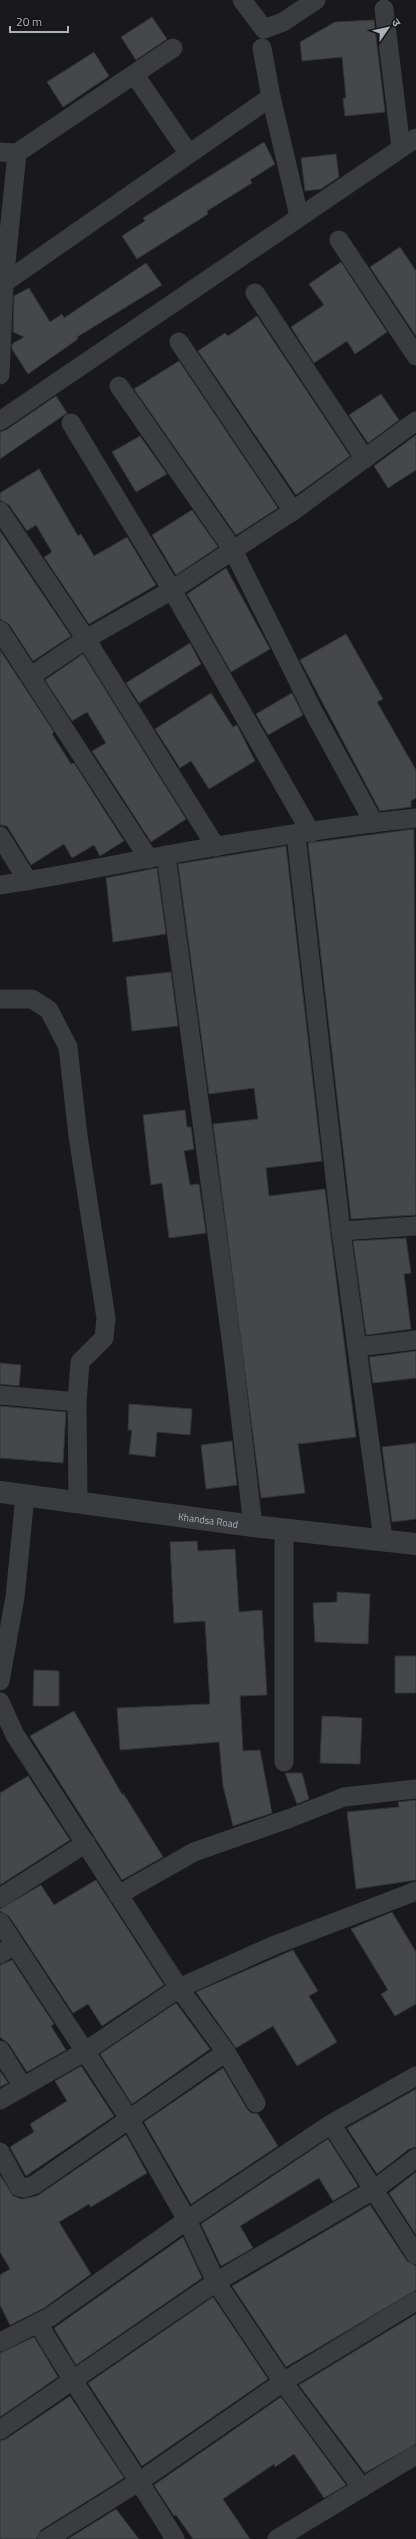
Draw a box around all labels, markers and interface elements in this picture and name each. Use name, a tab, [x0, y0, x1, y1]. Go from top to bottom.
scale bar	[10, 8, 68, 34]
north arrow	[368, 8, 408, 48]
text: 20 m	[16, 12, 42, 31]
text: उ	[388, 15, 405, 30]
street label: Khandsa Road	[177, 1509, 239, 1531]

